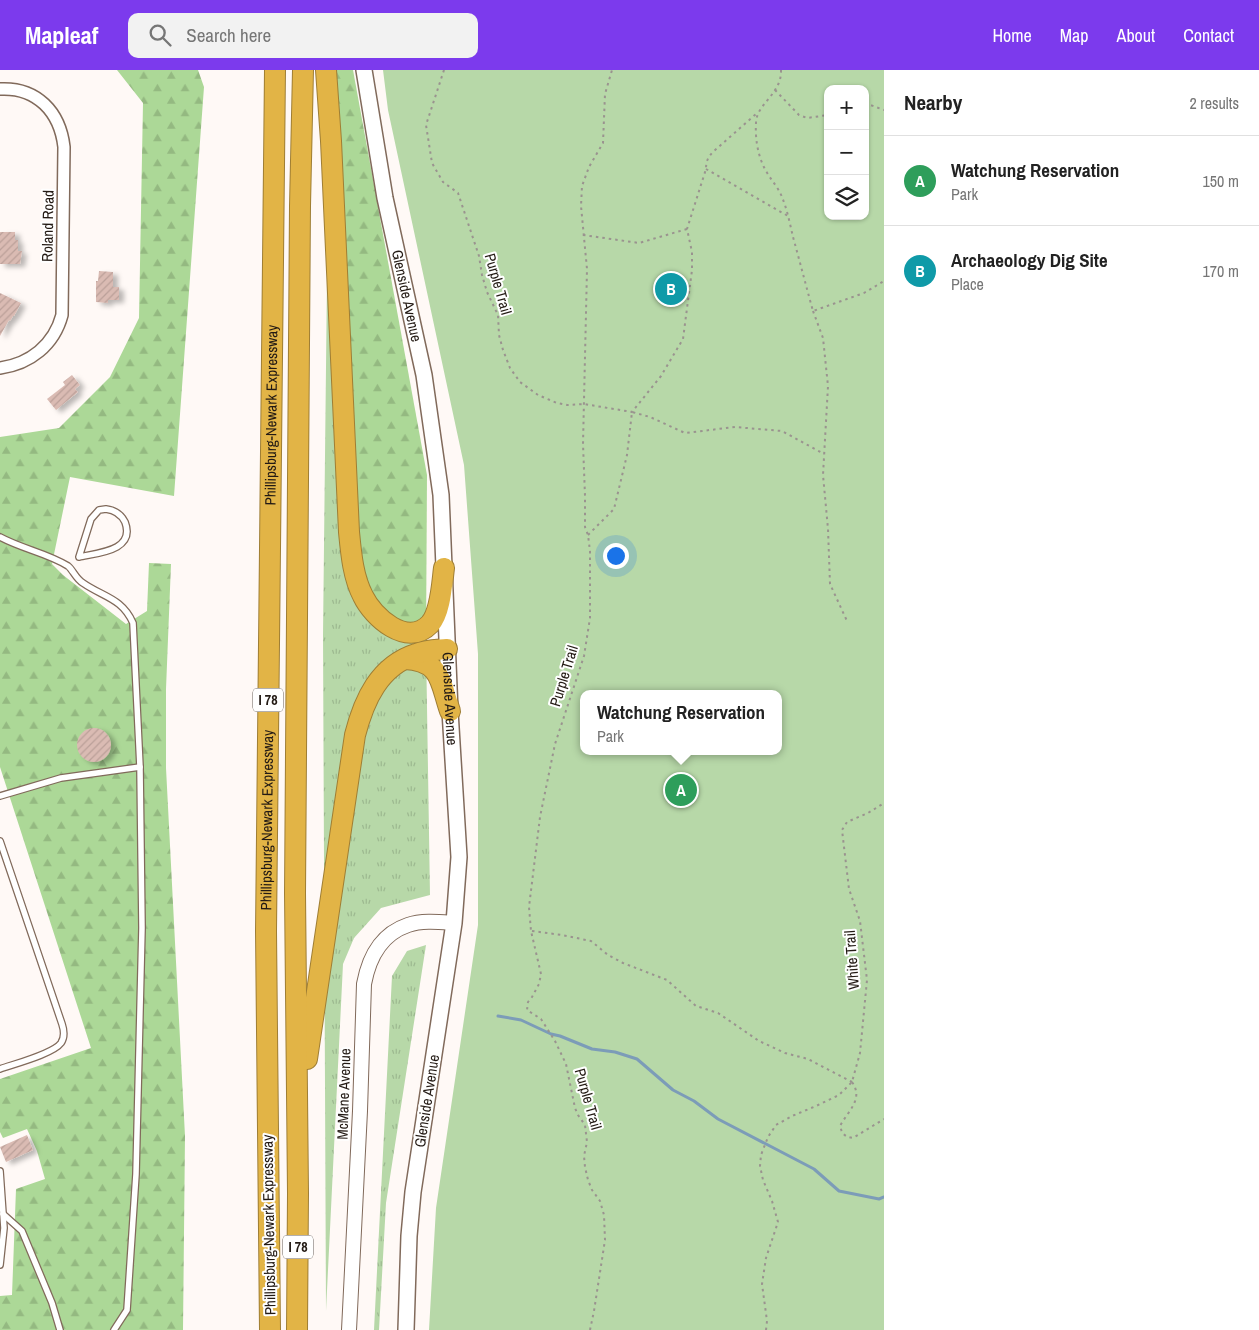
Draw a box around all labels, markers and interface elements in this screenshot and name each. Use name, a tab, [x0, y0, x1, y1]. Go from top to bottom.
search box	[128, 13, 478, 58]
text: Mapleaf	[25, 19, 98, 51]
icon: search	[146, 21, 174, 49]
text: Search here	[186, 22, 271, 48]
text: Home	[992, 23, 1032, 48]
text: Map	[1060, 23, 1089, 48]
text: About	[1117, 23, 1155, 48]
text: Contact	[1183, 23, 1234, 48]
map controls	[824, 85, 869, 220]
button: +	[824, 85, 869, 130]
text: Nearby	[904, 88, 962, 117]
text: 2 results	[1189, 92, 1239, 114]
button: −	[824, 130, 869, 175]
text: Watchung Reservation	[951, 157, 1119, 183]
text: A	[915, 170, 925, 192]
text: 150 m	[1203, 170, 1239, 192]
button: layers	[824, 175, 869, 220]
text: Park	[951, 183, 978, 205]
street label: Roland Road	[36, 190, 59, 262]
text: Archaeology Dig Site	[951, 247, 1108, 273]
street label: Glenside Avenue	[387, 248, 427, 344]
street label: Purple Trail	[480, 251, 517, 317]
text: B	[915, 260, 925, 282]
text: 170 m	[1203, 260, 1239, 282]
pin: B	[655, 270, 687, 308]
text: Place	[951, 273, 984, 295]
street label: Phillipsburg-Newark Expressway	[259, 324, 282, 505]
your location	[603, 543, 629, 569]
street label: Purple Trail	[544, 643, 583, 709]
street label: Glenside Avenue	[438, 651, 463, 746]
road number: I 78	[253, 688, 283, 712]
popup	[580, 690, 782, 755]
text: Watchung Reservation	[597, 699, 765, 725]
text: Park	[597, 725, 624, 747]
street label: Phillipsburg-Newark Expressway	[255, 729, 278, 910]
pin: A	[665, 771, 697, 809]
street label: White Trail	[839, 930, 864, 990]
street label: McMane Avenue	[331, 1048, 356, 1140]
street label: Glenside Avenue	[409, 1053, 444, 1149]
street label: Purple Trail	[570, 1066, 607, 1132]
street label: Phillipsburg-Newark Expressway	[256, 1134, 281, 1315]
road number: I 78	[283, 1236, 313, 1258]

